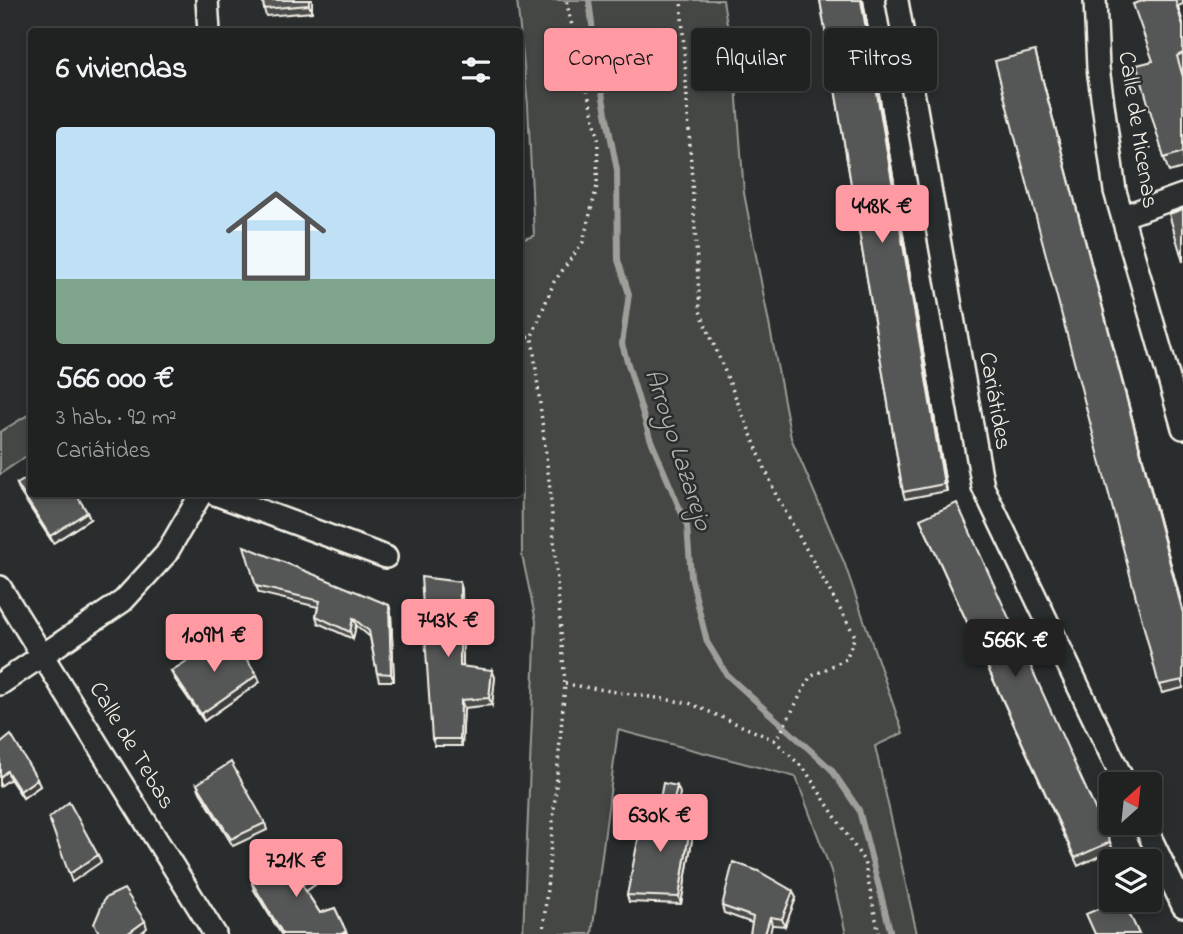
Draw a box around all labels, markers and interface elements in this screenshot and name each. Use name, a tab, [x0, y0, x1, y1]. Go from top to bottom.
chip: Comprar	[544, 28, 677, 91]
chip: Alquilar	[691, 28, 810, 91]
chip: Filtros	[824, 28, 937, 91]
text: 6 viviendas	[56, 48, 187, 92]
street label: Calle de Micenas	[1107, 49, 1167, 211]
icon: filters	[457, 51, 495, 89]
icon: home	[213, 173, 339, 299]
pin: 448K €	[825, 186, 939, 245]
text: 448K €	[852, 191, 912, 224]
street label: Cariátides	[968, 349, 1020, 453]
text: 566 000 €	[56, 358, 174, 402]
water label: Arroyo Lazarejo	[633, 364, 721, 537]
text: 3 hab. · 92 m²	[56, 402, 177, 435]
text: Cariátides	[56, 435, 151, 468]
pin: 743K €	[391, 600, 505, 659]
text: 743K €	[417, 605, 479, 638]
pin: 1.09M €	[149, 614, 279, 674]
text: 1.09M €	[182, 620, 246, 653]
pin: 566K €	[958, 620, 1072, 679]
text: 566K €	[982, 625, 1048, 658]
street label: Calle de Tebas	[79, 675, 183, 817]
north arrow	[1099, 772, 1162, 835]
map controls	[1099, 772, 1162, 912]
pin: 630K €	[603, 794, 717, 854]
text: 630K €	[629, 800, 691, 833]
pin: 721K €	[239, 839, 353, 899]
text: 721K €	[265, 845, 327, 878]
button: layers	[1099, 849, 1162, 912]

